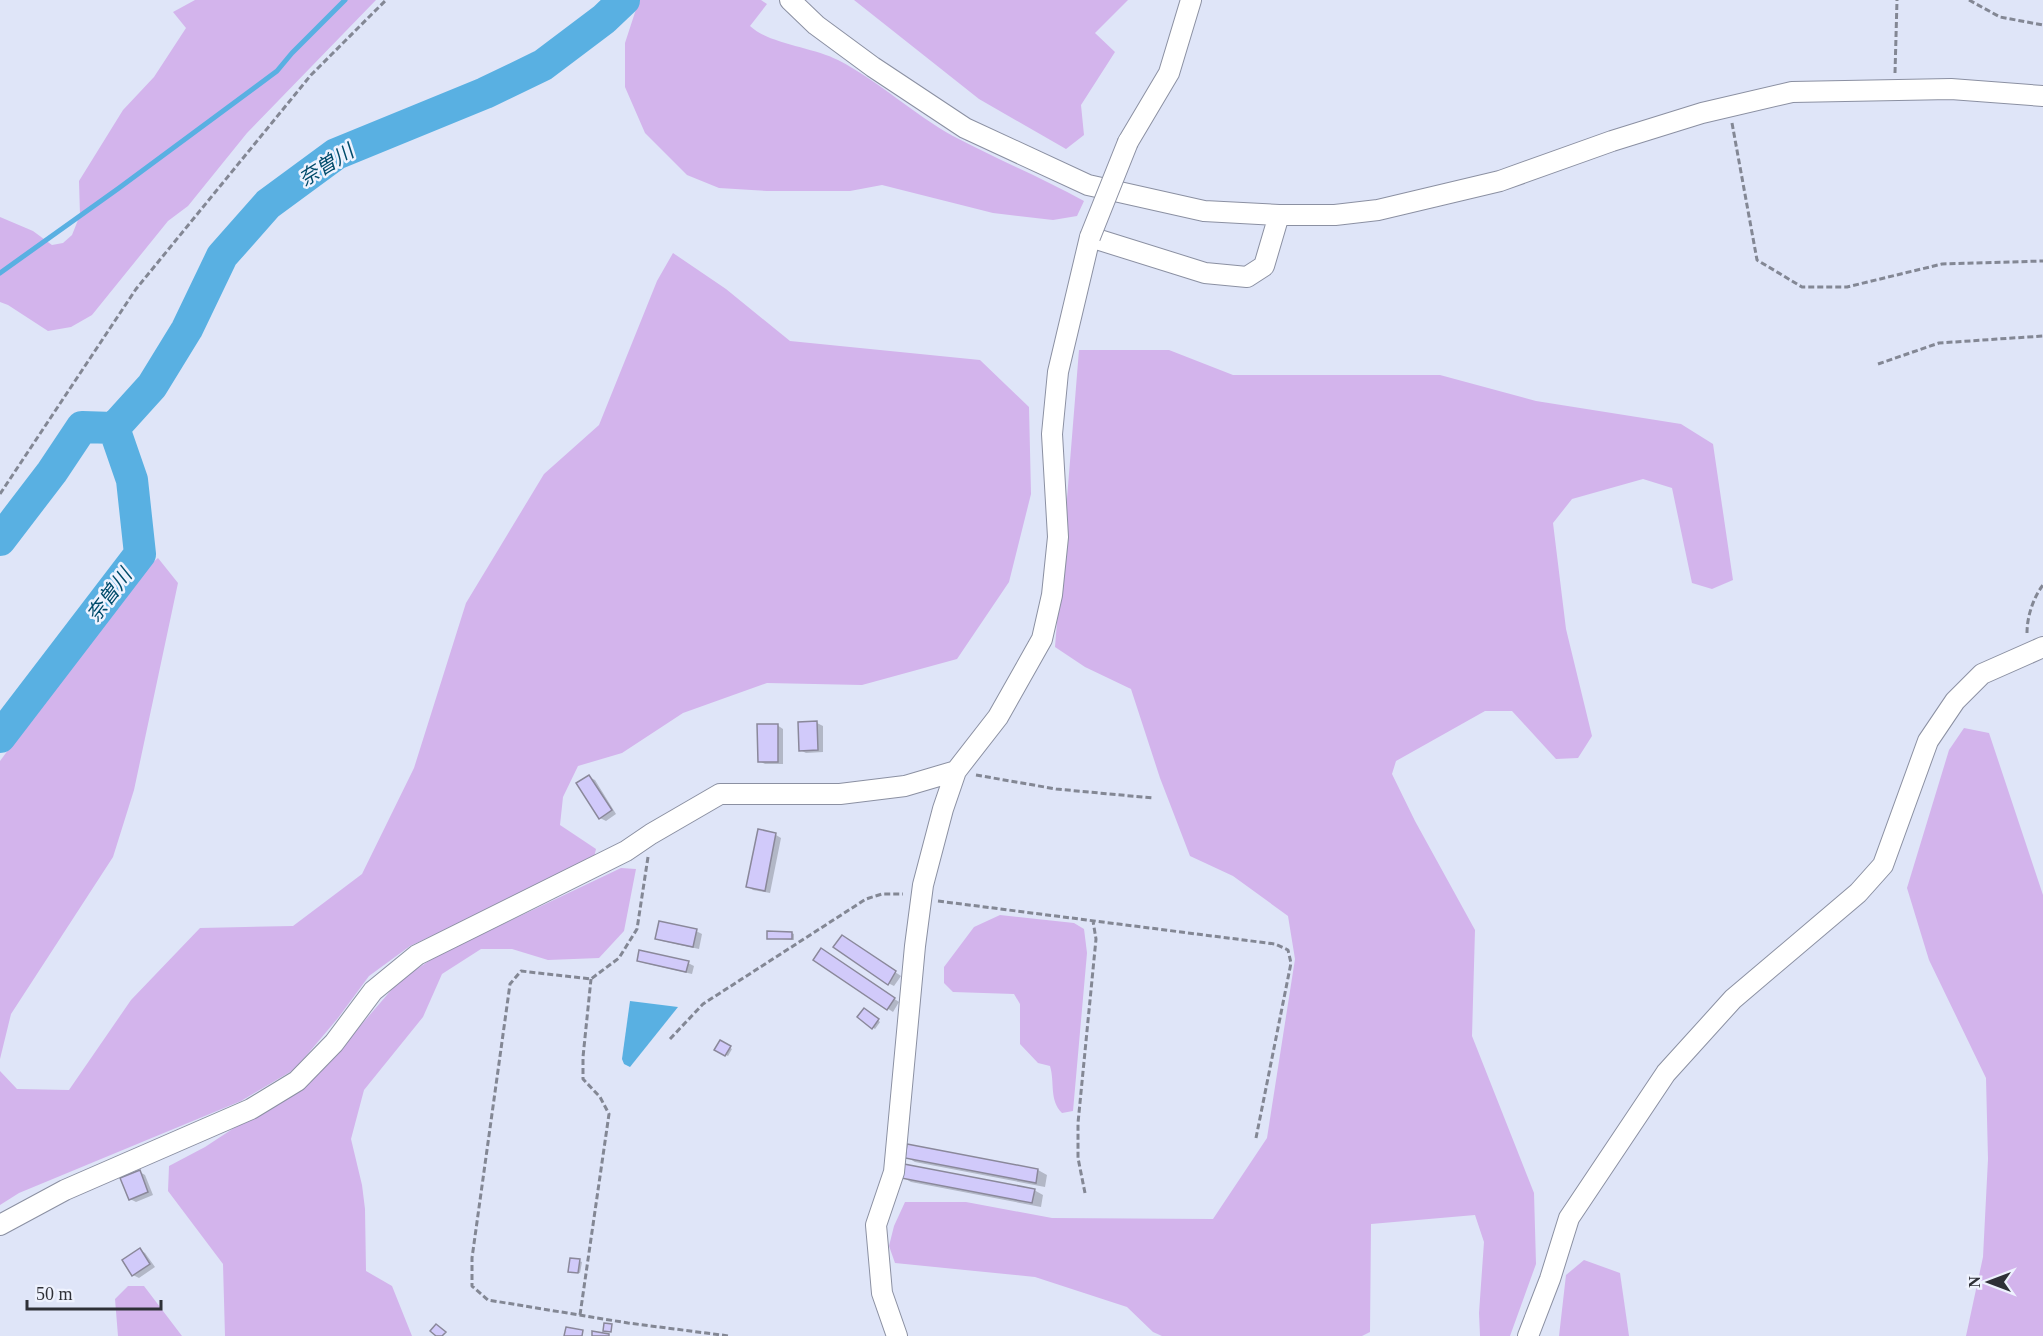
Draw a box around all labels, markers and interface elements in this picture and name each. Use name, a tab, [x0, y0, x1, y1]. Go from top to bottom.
water label: 奈曽川	[295, 139, 359, 190]
water label: 奈曽川	[82, 563, 137, 626]
north arrow	[1959, 1252, 2019, 1312]
scale bar	[27, 1273, 160, 1311]
text: N	[1966, 1276, 1983, 1288]
text: 50 m	[36, 1284, 73, 1304]

